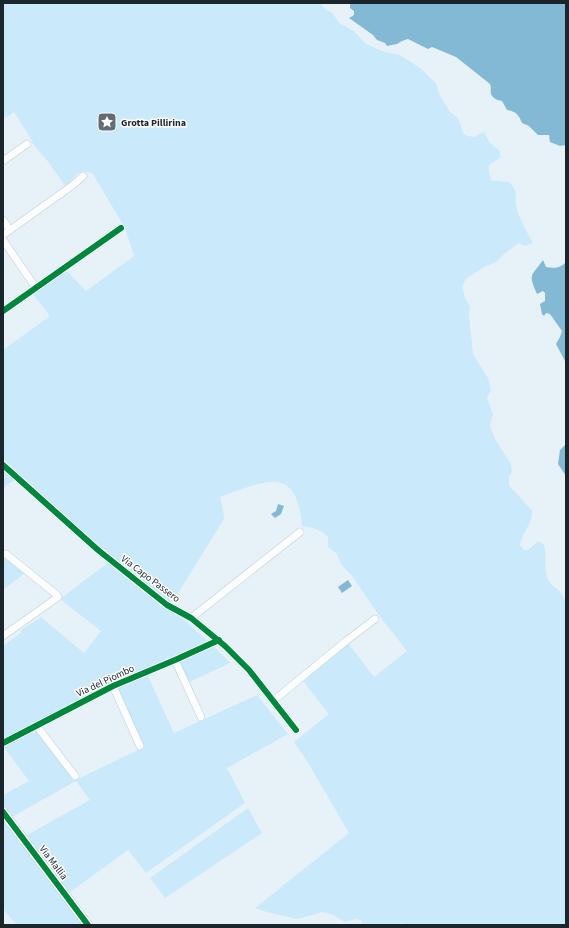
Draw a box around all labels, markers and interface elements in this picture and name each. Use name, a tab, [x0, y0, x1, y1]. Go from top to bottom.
place icon: Grotta Pillirina	[96, 111, 118, 133]
place label: Grotta Pillirina	[121, 116, 186, 130]
street label: Via Capo Passero	[118, 552, 183, 606]
street label: Via del Piombo	[74, 661, 137, 700]
street label: Via Mallia	[36, 843, 71, 883]

